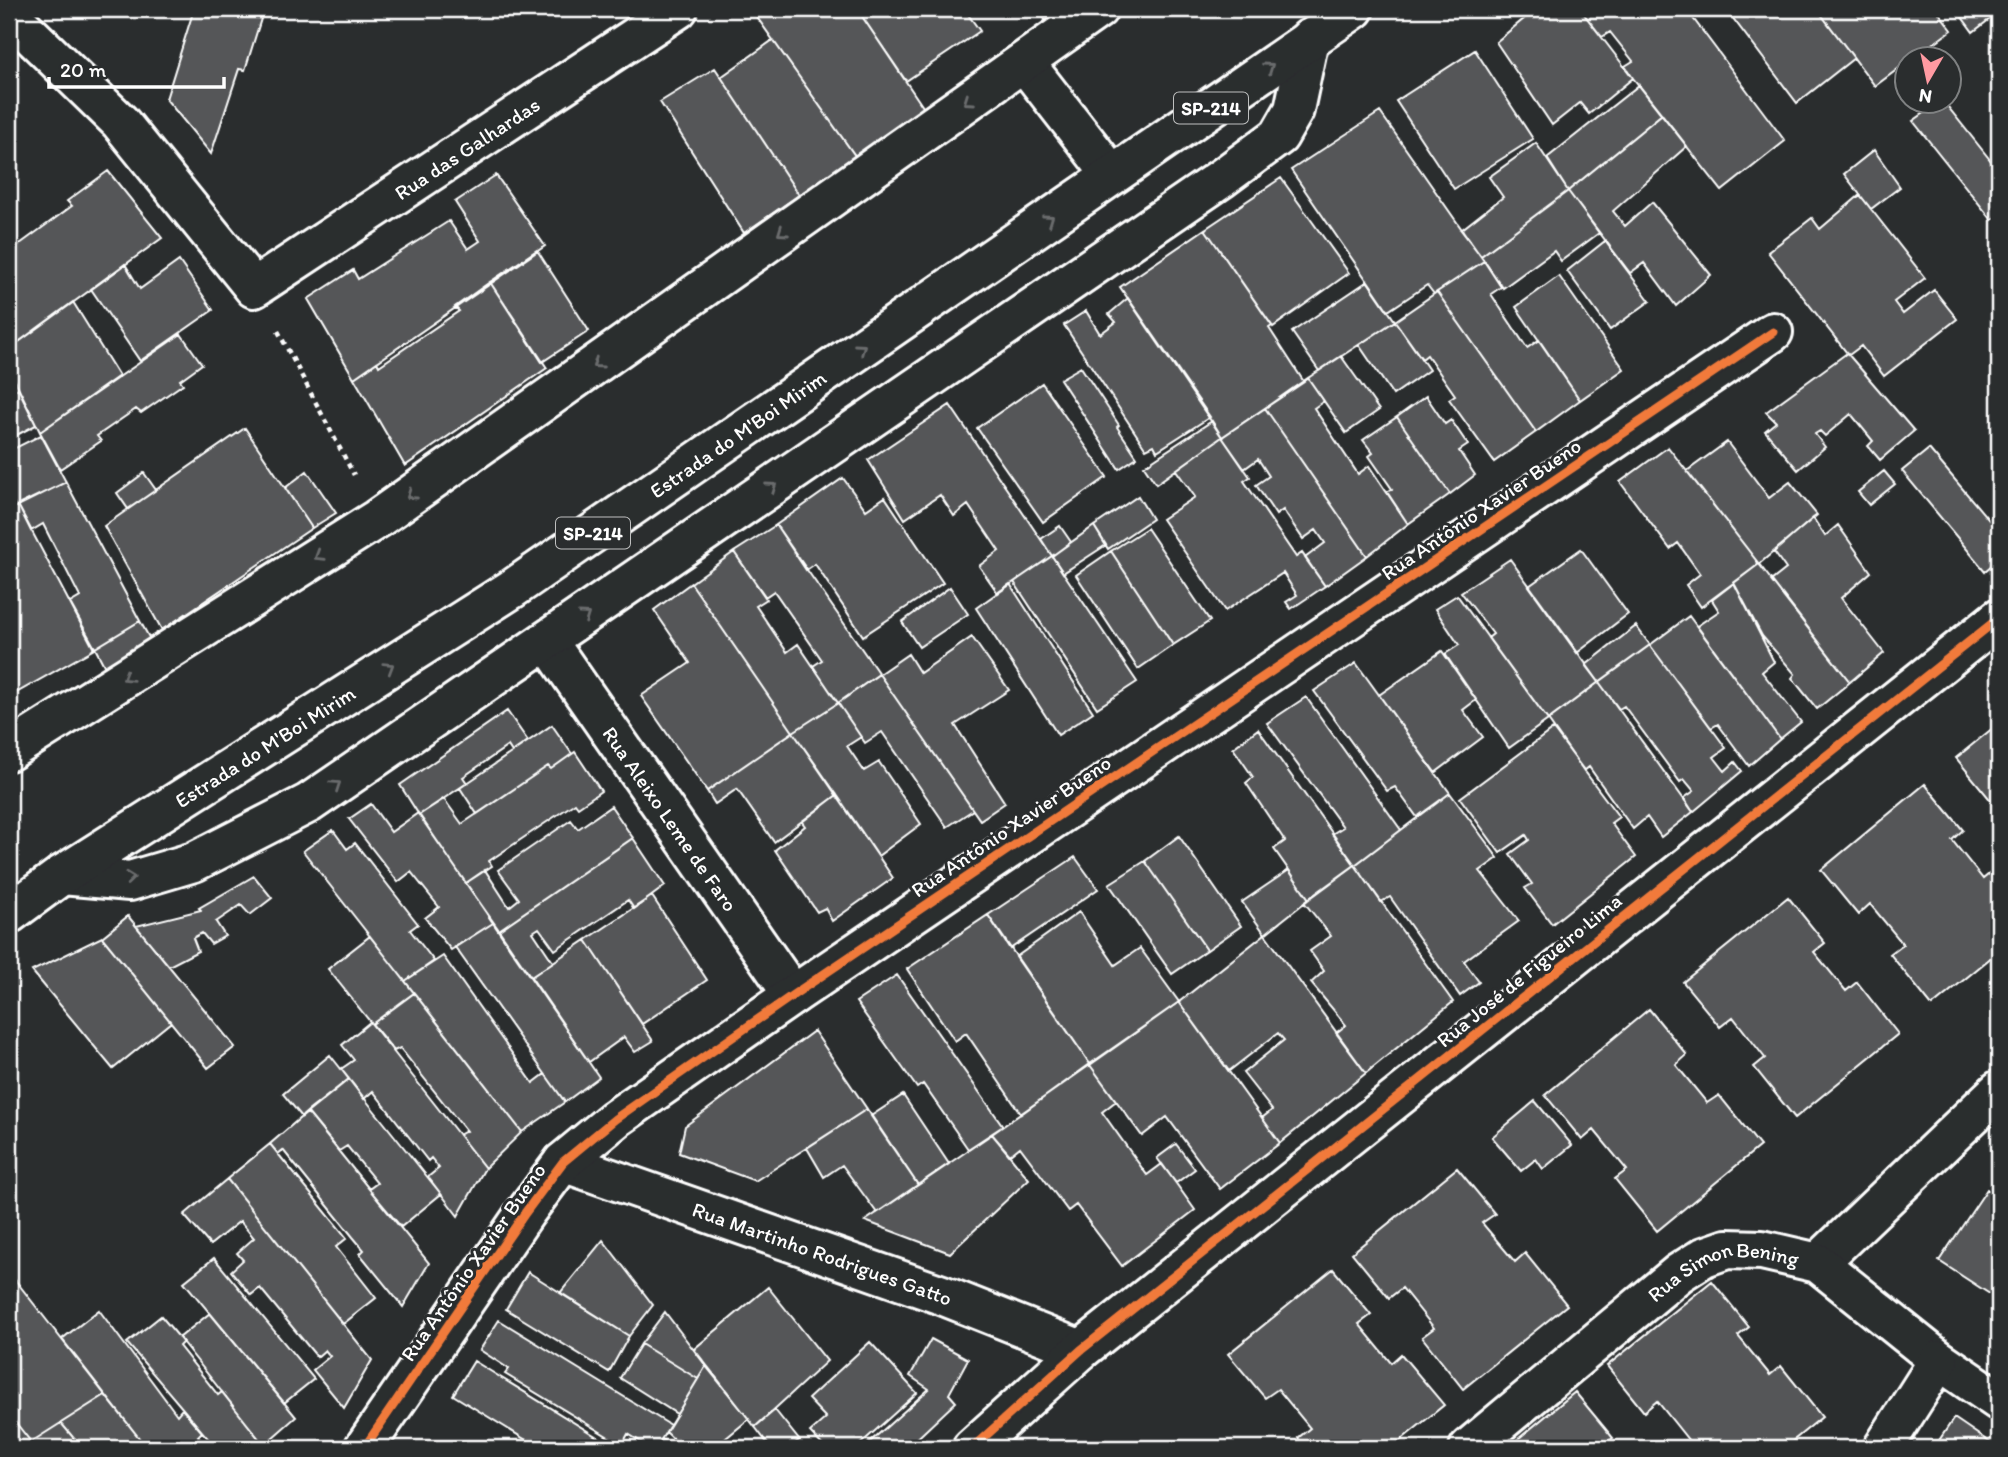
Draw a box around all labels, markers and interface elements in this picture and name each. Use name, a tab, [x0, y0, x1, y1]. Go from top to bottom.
scale bar	[49, 46, 224, 90]
north arrow	[1892, 46, 1962, 116]
text: 20 m	[60, 57, 107, 82]
one-way arrow	[1261, 63, 1274, 75]
text: N	[1917, 84, 1934, 109]
street label: Rua das Galhardas	[390, 91, 544, 205]
road number: SP-214	[1174, 92, 1248, 124]
one-way arrow	[963, 93, 976, 105]
one-way arrow	[1041, 215, 1054, 227]
one-way arrow	[777, 224, 790, 237]
one-way arrow	[854, 343, 867, 356]
one-way arrow	[592, 356, 605, 368]
street label: Estrada do M'Boi Mirim	[645, 364, 831, 503]
street label: Rua Antônio Xavier Bueno	[1376, 433, 1586, 585]
one-way arrow	[764, 483, 777, 496]
one-way arrow	[406, 487, 419, 499]
road number: SP-214	[556, 518, 630, 548]
one-way arrow	[314, 547, 327, 560]
one-way arrow	[577, 612, 590, 624]
one-way arrow	[381, 663, 394, 676]
one-way arrow	[121, 668, 134, 681]
street label: Estrada do M'Boi Mirim	[170, 680, 359, 813]
street label: Rua Aleixo Leme de Faro	[598, 721, 743, 916]
street label: Rua Antônio Xavier Bueno	[906, 750, 1116, 902]
one-way arrow	[328, 780, 341, 793]
one-way arrow	[124, 871, 136, 886]
street label: Rua José de Figueiro Lima	[1431, 888, 1627, 1052]
street label: Rua Antônio Xavier Bueno	[395, 1158, 551, 1366]
street label: Rua Martinho Rodrigues Gatto	[689, 1196, 956, 1310]
street label: Rua Simon Bening	[1642, 1236, 1802, 1307]

